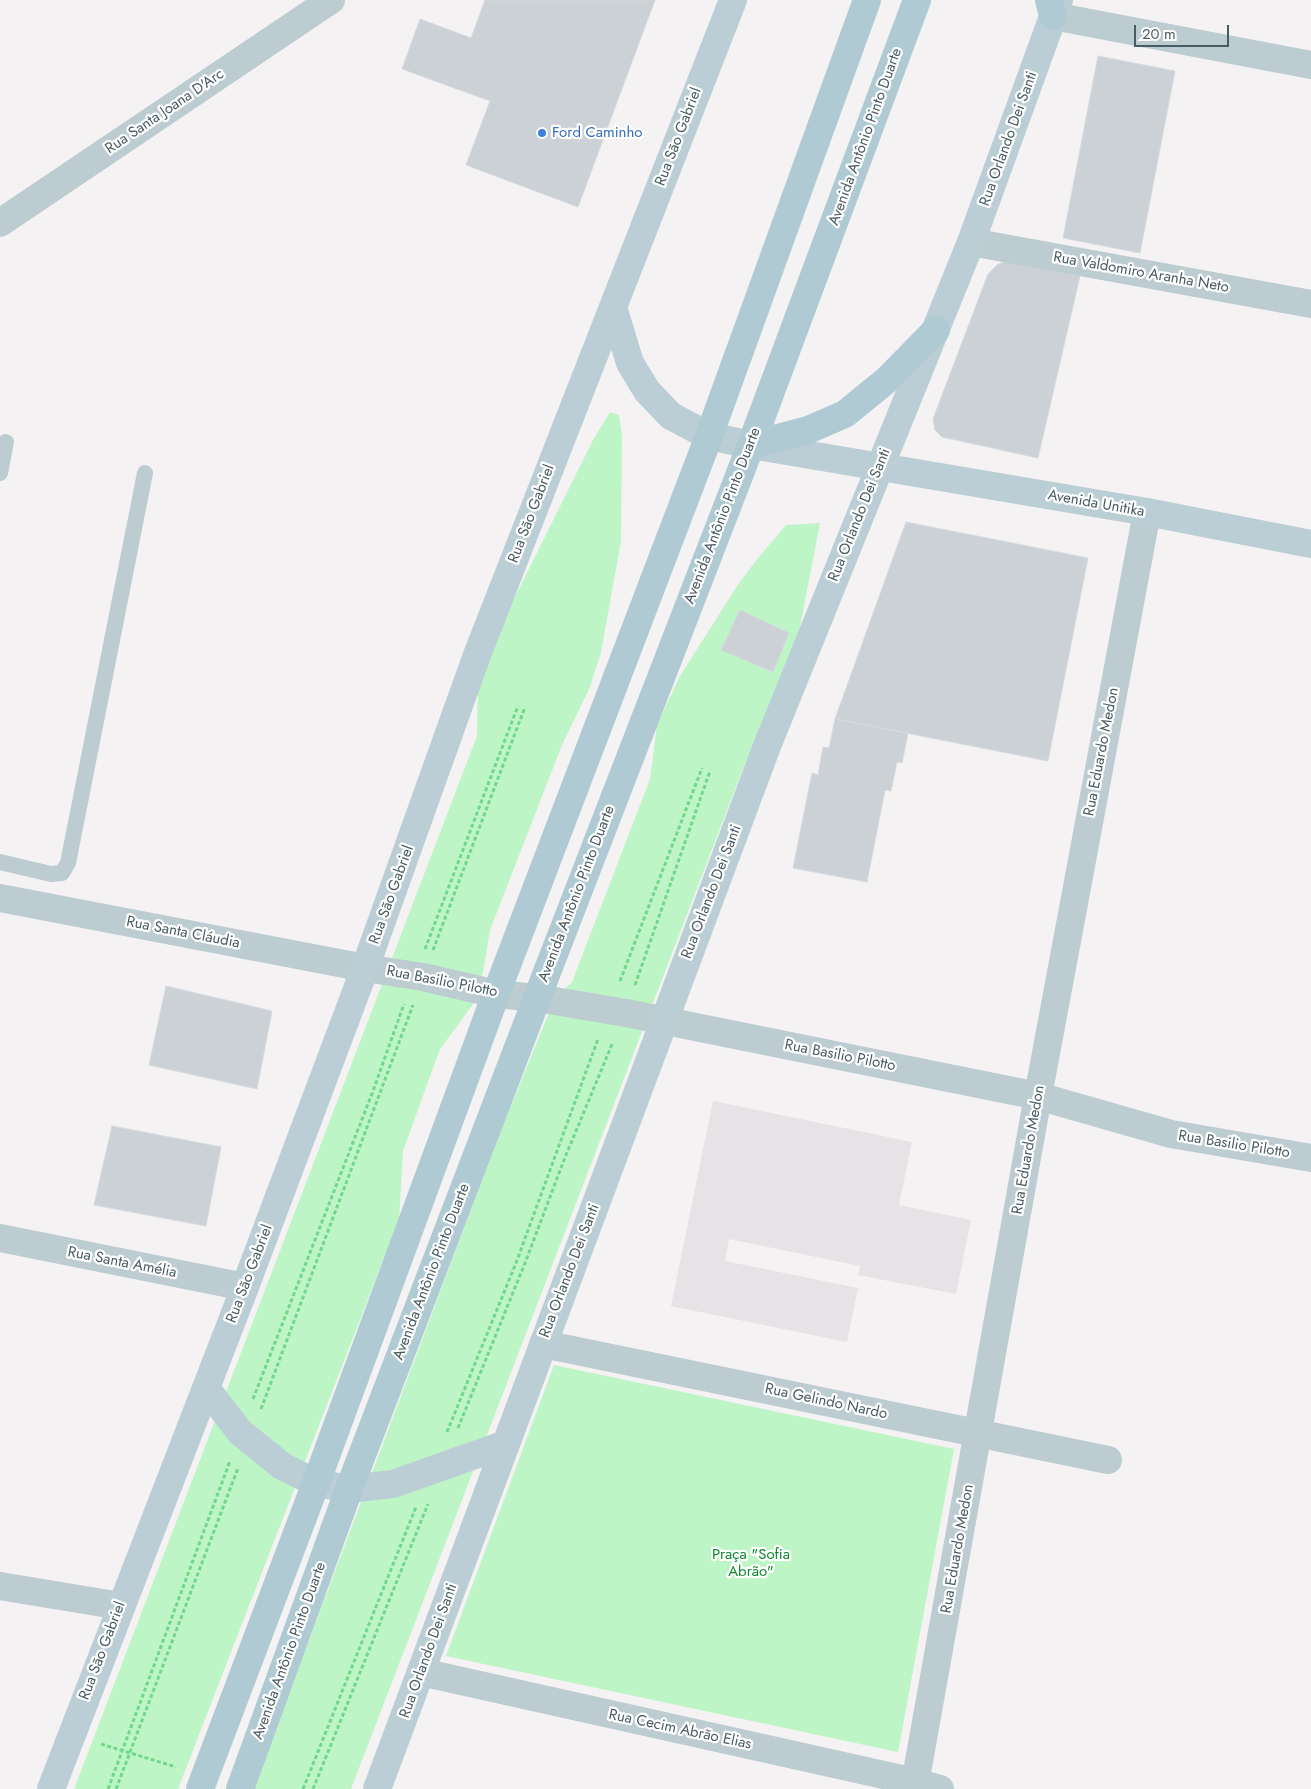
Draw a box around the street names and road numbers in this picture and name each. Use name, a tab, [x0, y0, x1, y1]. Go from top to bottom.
street label: Avenida Antônio Pinto Duarte	[826, 46, 906, 228]
street label: Rua Santa Joana D'Arc	[102, 66, 228, 158]
street label: Rua Orlando Dei Santi	[976, 69, 1042, 209]
street label: Rua São Gabriel	[652, 85, 706, 189]
street label: Rua Valdomiro Aranha Neto	[1052, 249, 1230, 297]
street label: Avenida Antônio Pinto Duarte	[681, 425, 765, 607]
street label: Rua Orlando Dei Santi	[825, 446, 895, 584]
street label: Rua São Gabriel	[505, 462, 559, 566]
street label: Avenida Unitika	[1046, 487, 1146, 521]
street label: Rua Eduardo Medon	[1081, 686, 1123, 818]
street label: Avenida Antônio Pinto Duarte	[535, 803, 619, 985]
street label: Rua Orlando Dei Santi	[678, 823, 746, 961]
street label: Rua São Gabriel	[366, 843, 418, 947]
street label: Rua Santa Cláudia	[125, 913, 241, 953]
street label: Rua Basilio Pilotto	[385, 962, 499, 1002]
street label: Rua Basilio Pilotto	[783, 1036, 897, 1076]
street label: Rua Eduardo Medon	[1009, 1084, 1049, 1216]
street label: Rua Basilio Pilotto	[1177, 1127, 1291, 1163]
street label: Avenida Antônio Pinto Duarte	[390, 1181, 474, 1363]
street label: Rua Orlando Dei Santi	[536, 1202, 604, 1340]
street label: Rua São Gabriel	[223, 1222, 277, 1326]
street label: Rua Santa Amélia	[66, 1244, 178, 1282]
street label: Rua Gelindo Nardo	[763, 1380, 889, 1424]
street label: Rua Eduardo Medon	[938, 1483, 978, 1615]
street label: Avenida Antônio Pinto Duarte	[250, 1560, 330, 1742]
street label: Rua Orlando Dei Santi	[396, 1581, 462, 1721]
street label: Rua São Gabriel	[76, 1599, 130, 1703]
street label: Rua Cecim Abrão Elias	[607, 1706, 753, 1754]

